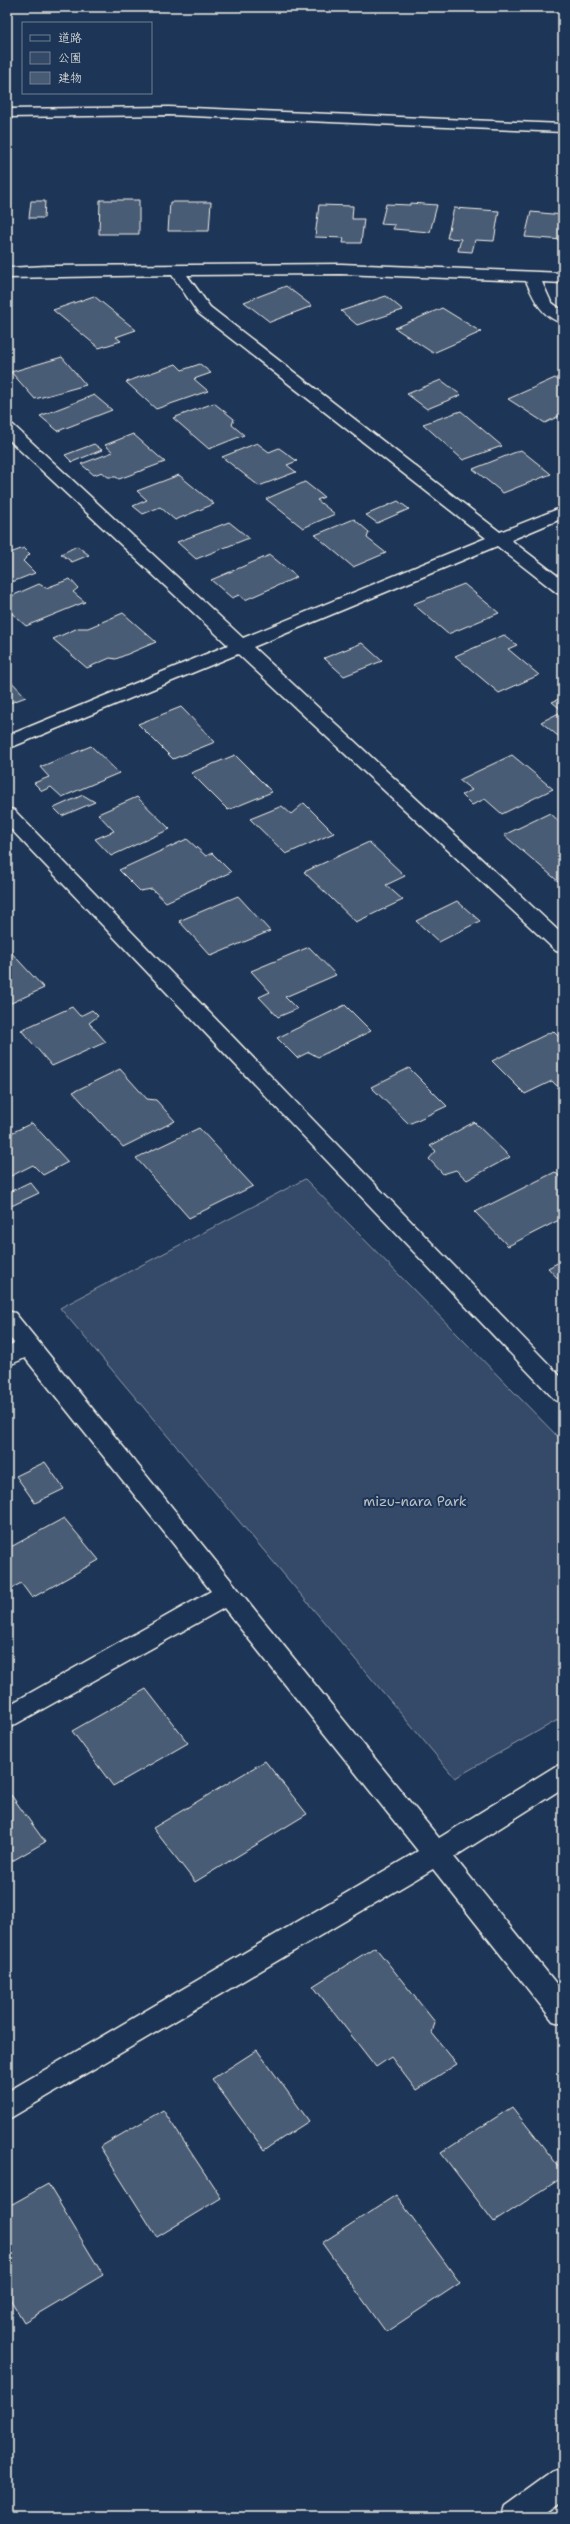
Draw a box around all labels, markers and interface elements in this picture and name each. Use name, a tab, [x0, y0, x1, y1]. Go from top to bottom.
legend	[22, 22, 152, 94]
text: 道路	[58, 30, 82, 46]
text: 公園	[58, 50, 82, 66]
text: 建物	[58, 70, 82, 86]
park label: mizu-nara Park	[363, 1492, 467, 1510]

